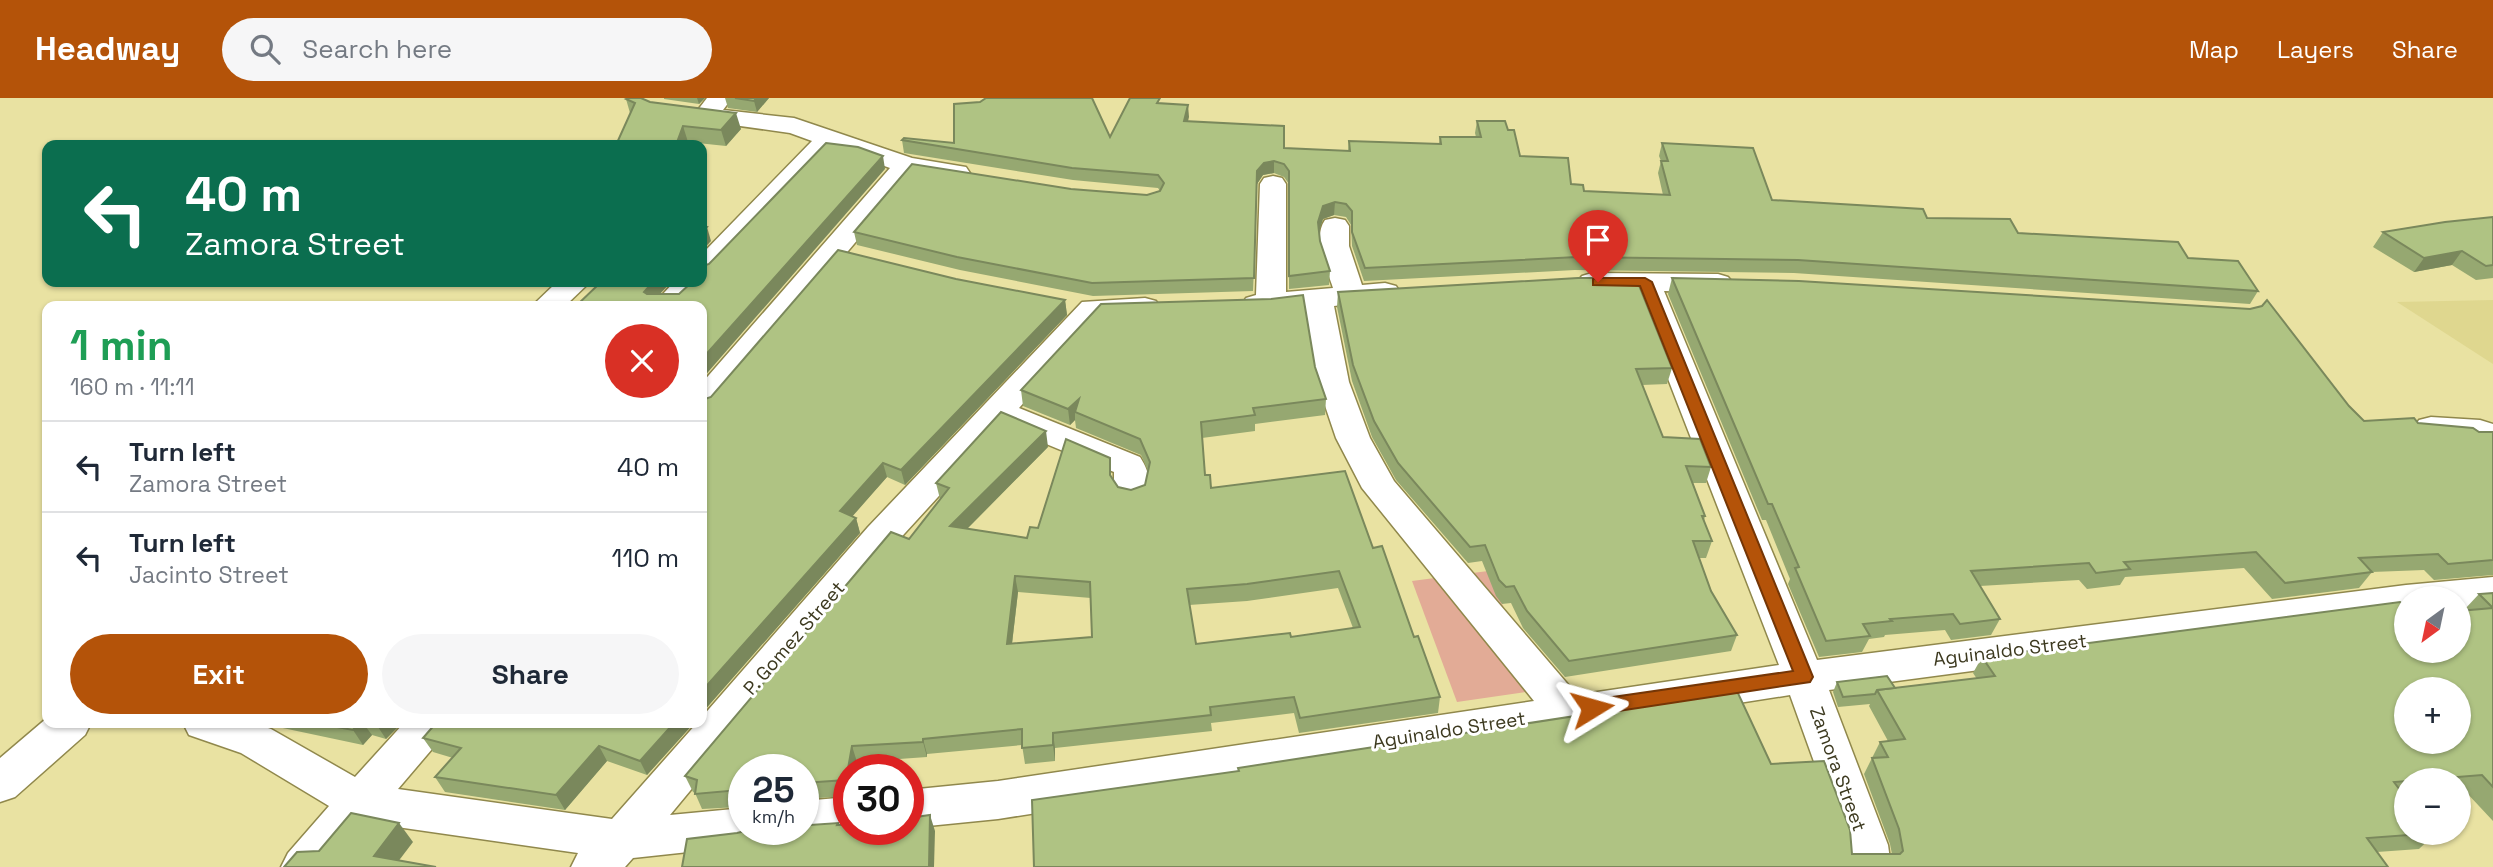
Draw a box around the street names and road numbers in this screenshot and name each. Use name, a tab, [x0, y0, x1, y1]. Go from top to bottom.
street label: P. Gomez Street	[738, 576, 850, 700]
street label: Aguinaldo Street	[1932, 628, 2088, 672]
street label: Zamora Street	[1804, 703, 1872, 835]
street label: Aguinaldo Street	[1371, 706, 1527, 754]

